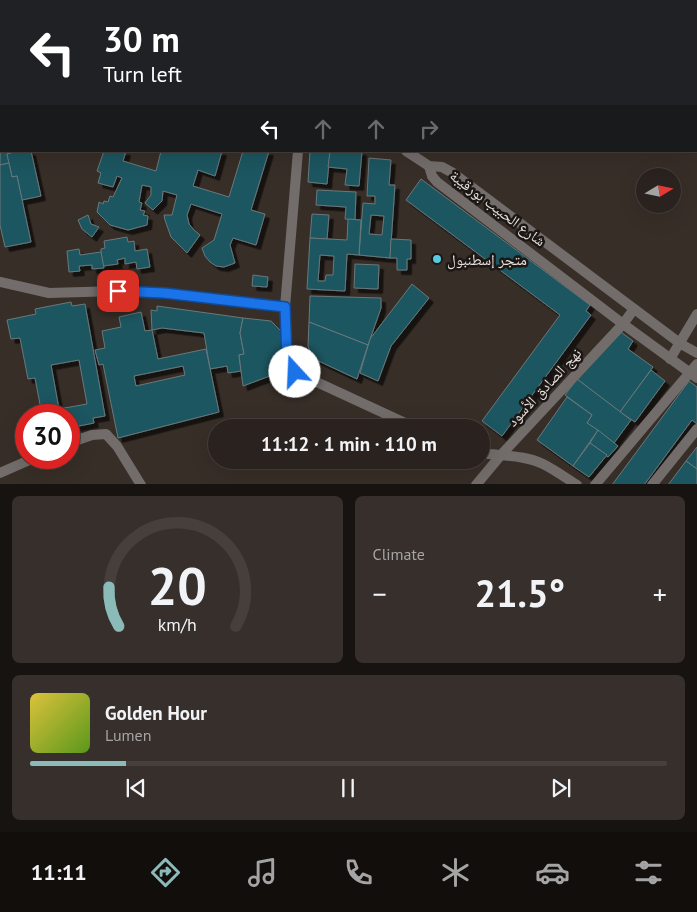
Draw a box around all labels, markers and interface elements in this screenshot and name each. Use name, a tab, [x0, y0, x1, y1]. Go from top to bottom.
text: 30 m	[103, 16, 180, 62]
icon: left	[20, 20, 85, 85]
text: Turn left	[103, 60, 182, 88]
icon: left	[256, 115, 284, 143]
icon: ahead	[309, 115, 337, 143]
icon: ahead	[362, 115, 390, 143]
icon: right	[415, 115, 443, 143]
street label: شارع الحبيب بورقيبة	[446, 166, 550, 251]
north arrow	[636, 168, 681, 212]
map controls	[636, 168, 681, 213]
place label: متجر إسطنبول	[447, 250, 527, 270]
marker: متجر إسطنبول	[431, 253, 443, 265]
pin	[97, 270, 139, 312]
icon: arrive	[104, 277, 132, 305]
street label: نهج الصادق الأسود	[503, 344, 586, 431]
position arrow	[268, 345, 320, 397]
speed limit sign: 30	[15, 404, 80, 469]
text: 11:12 · 1 min · 110 m	[261, 432, 437, 456]
text: Climate	[373, 544, 425, 564]
text: 20	[148, 552, 207, 619]
text: 21.5°	[474, 568, 565, 617]
text: −	[373, 575, 387, 612]
text: +	[653, 575, 667, 612]
text: km/h	[158, 613, 197, 636]
text: Golden Hour	[105, 701, 207, 725]
text: Lumen	[105, 725, 151, 745]
icon: previous	[122, 774, 150, 802]
icon: pause	[334, 774, 362, 802]
icon: next	[547, 774, 575, 802]
icon: directions	[148, 855, 183, 890]
icon: music	[245, 855, 280, 890]
icon: phone	[341, 855, 376, 890]
icon: climate	[438, 855, 473, 890]
icon: car	[535, 855, 570, 890]
icon: filters	[631, 855, 666, 890]
text: 11:11	[31, 858, 87, 886]

